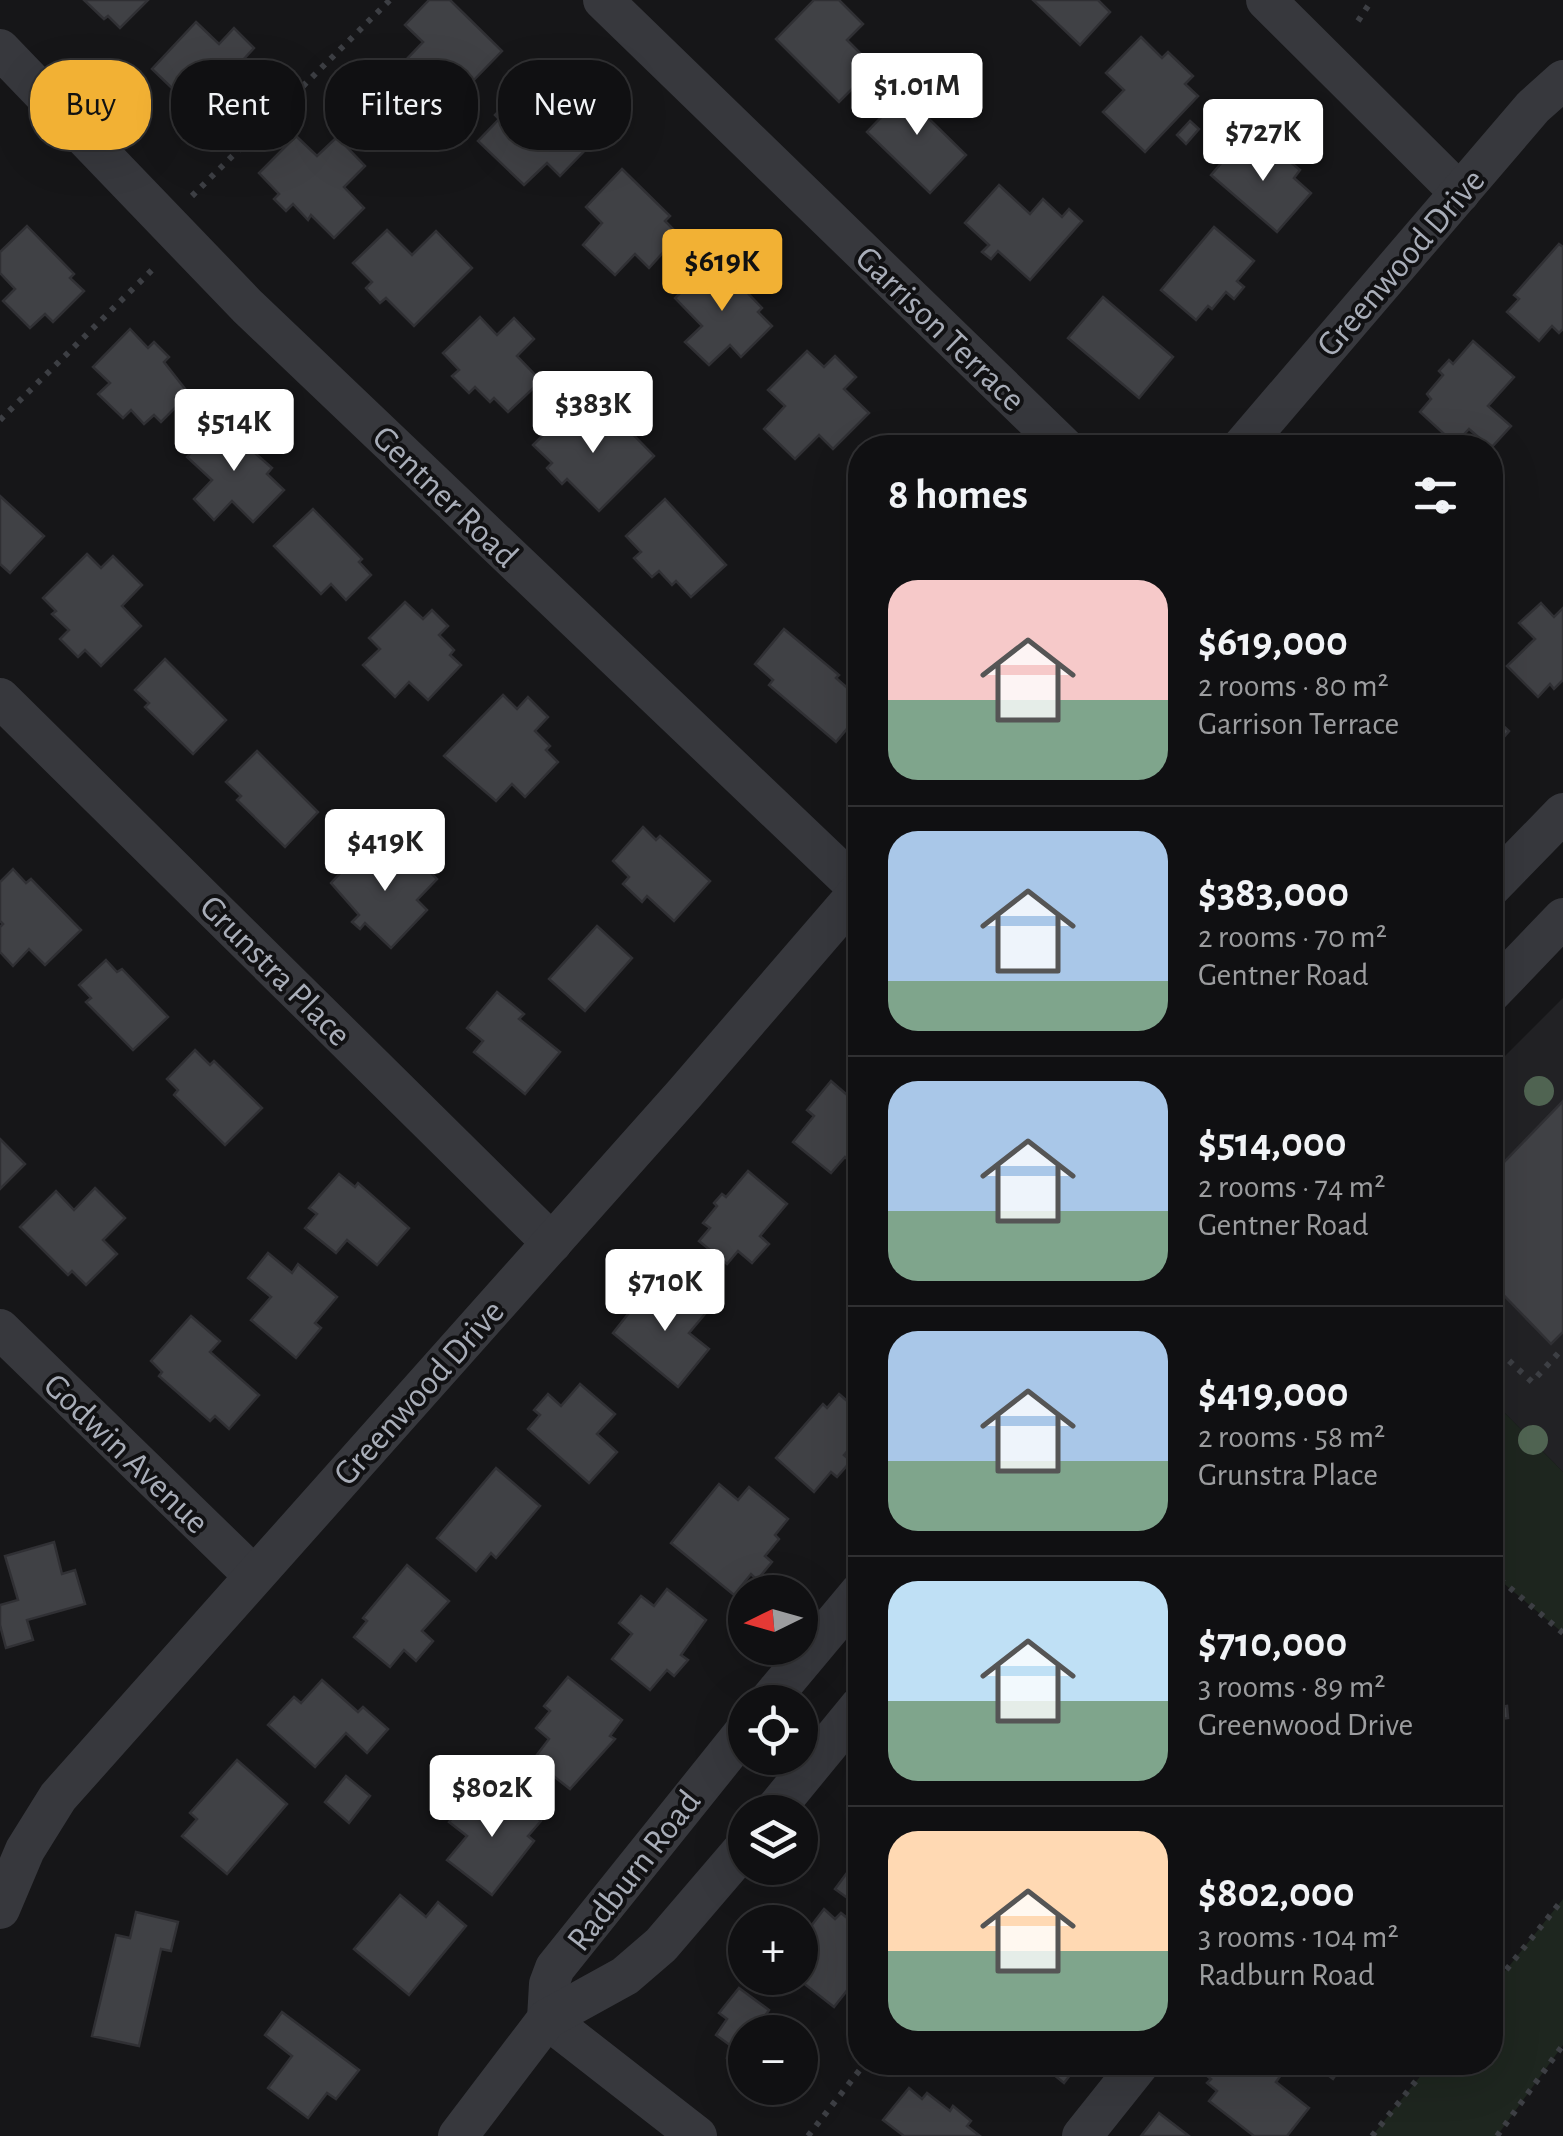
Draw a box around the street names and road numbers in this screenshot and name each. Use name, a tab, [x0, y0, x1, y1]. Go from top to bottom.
street label: Greenwood Drive	[1311, 163, 1492, 363]
street label: Garrison Terrace	[849, 240, 1031, 418]
street label: Gentner Road	[366, 420, 524, 574]
street label: Grunstra Place	[193, 889, 357, 1053]
street label: Greenwood Drive	[327, 1294, 511, 1492]
street label: Godwin Avenue	[37, 1367, 215, 1541]
street label: Radburn Road	[561, 1784, 707, 1958]

